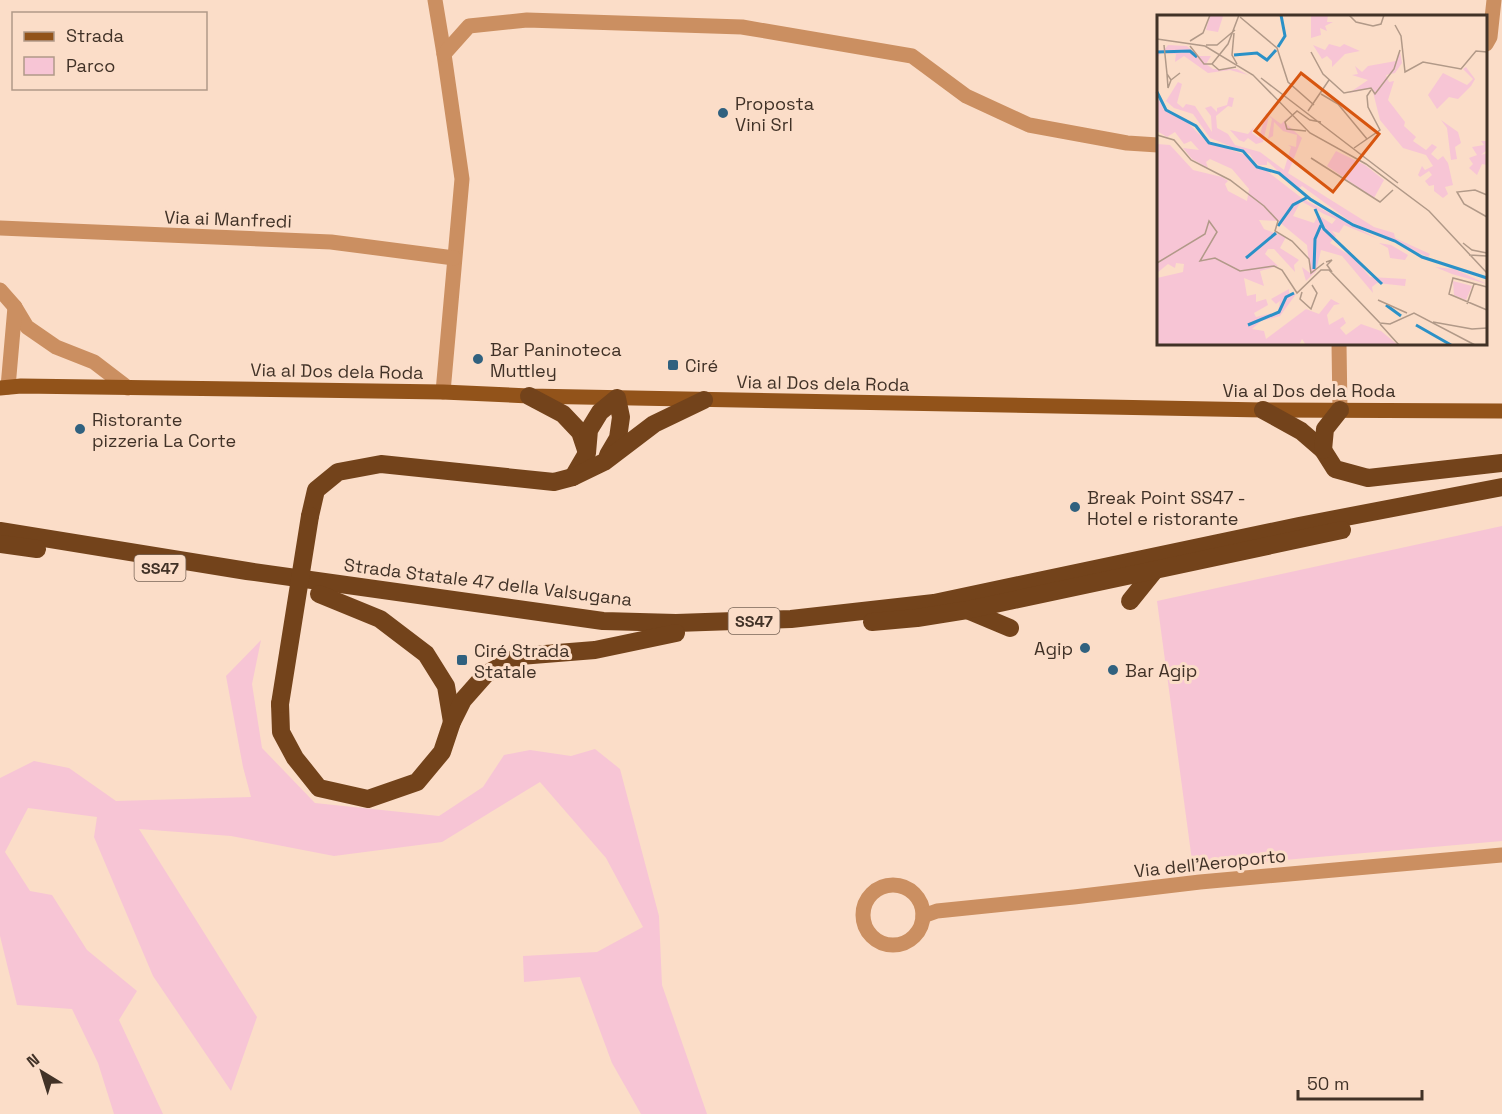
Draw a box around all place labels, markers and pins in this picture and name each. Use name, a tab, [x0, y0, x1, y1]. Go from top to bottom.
place label: Proposta Vini Srl	[735, 92, 814, 136]
marker: Proposta Vini Srl	[716, 106, 730, 120]
place label: Bar Paninoteca Muttley	[490, 338, 622, 382]
marker: Bar Paninoteca Muttley	[471, 352, 485, 366]
place label: Ciré	[685, 354, 718, 377]
marker: Ciré	[666, 358, 680, 372]
place label: Ristorante pizzeria La Corte	[92, 408, 236, 452]
marker: Ristorante pizzeria La Corte	[73, 422, 87, 436]
place label: Break Point SS47 - Hotel e ristorante	[1087, 486, 1246, 530]
marker: Break Point SS47 - Hotel e ristorante	[1068, 500, 1082, 514]
place label: Agip	[1034, 637, 1073, 660]
place label: Ciré Strada Statale	[474, 639, 570, 683]
marker: Agip	[1078, 641, 1092, 655]
marker: Ciré Strada Statale	[455, 653, 469, 667]
place label: Bar Agip	[1125, 659, 1197, 682]
marker: Bar Agip	[1106, 663, 1120, 677]

